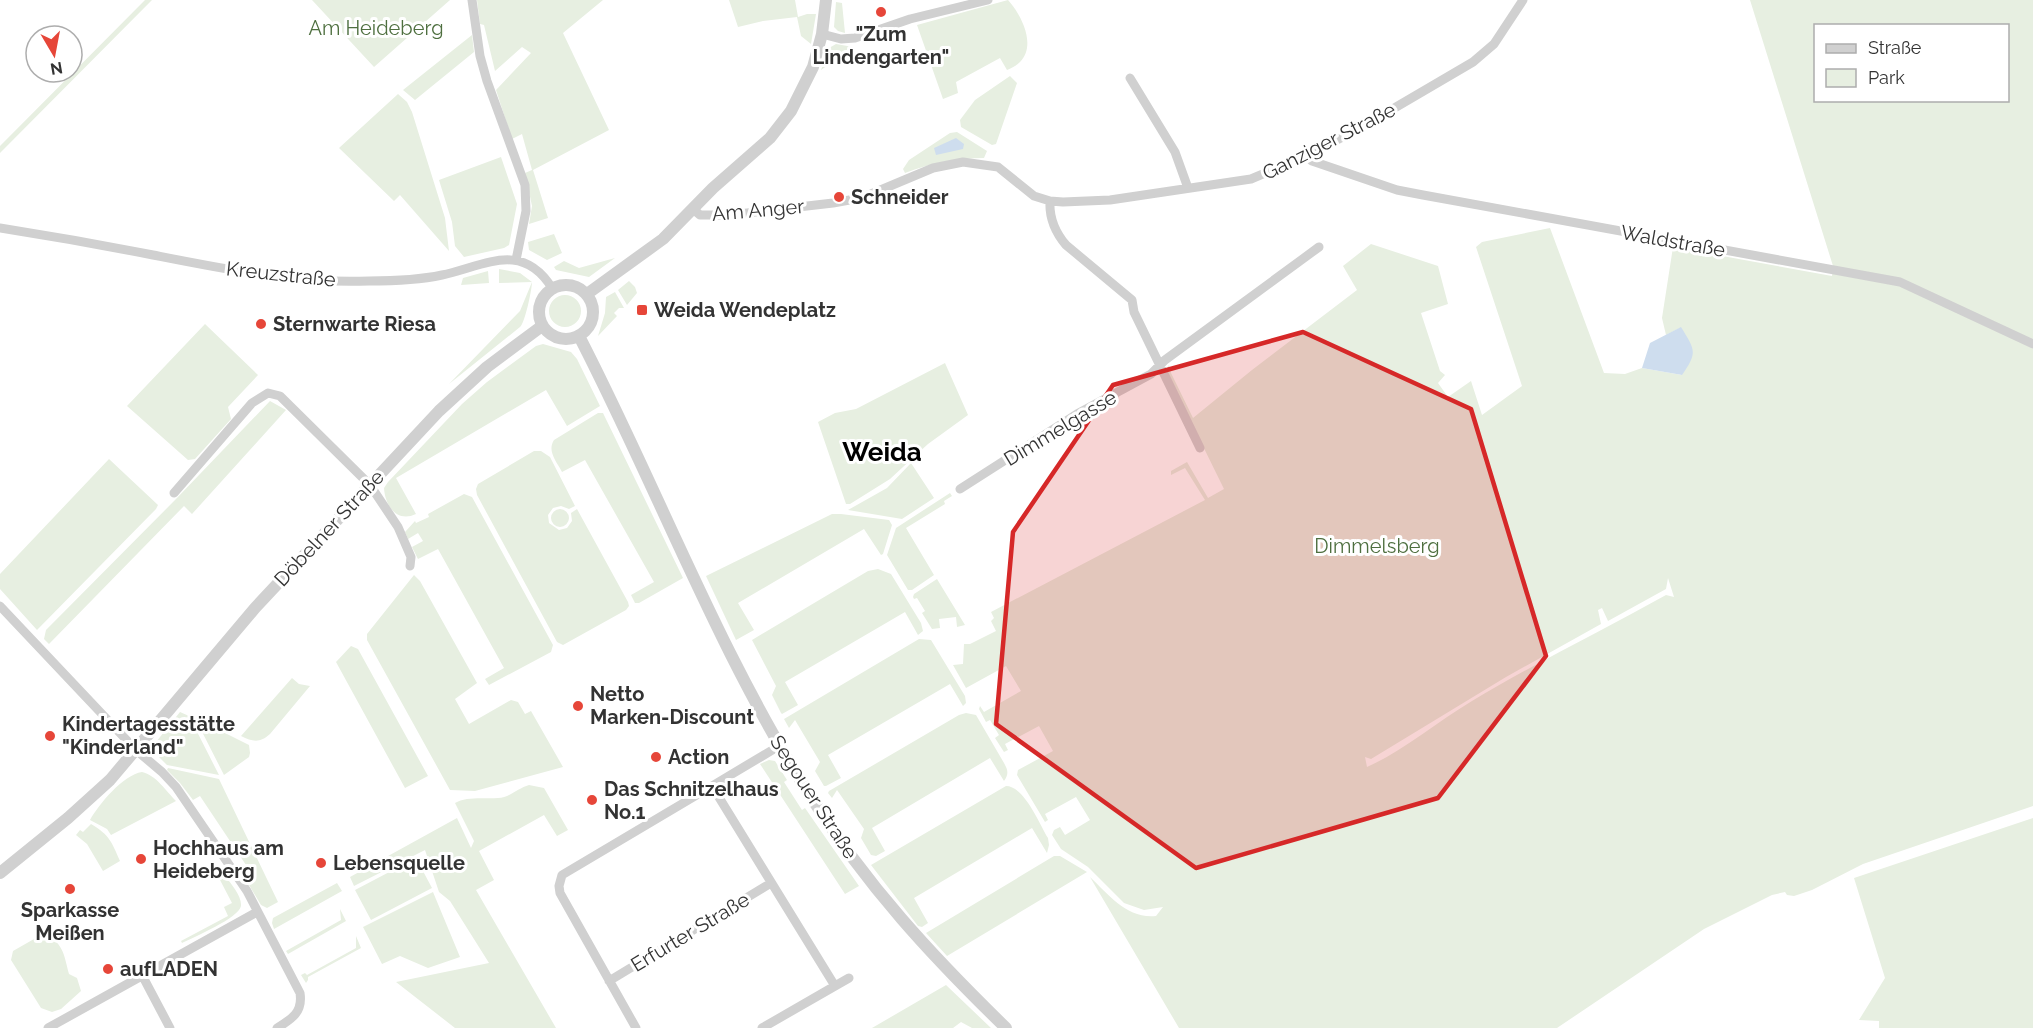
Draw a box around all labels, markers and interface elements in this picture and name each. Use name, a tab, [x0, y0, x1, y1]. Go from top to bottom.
marker: "Zum Lindengarten"	[874, 5, 888, 19]
park label: Am Heideberg	[308, 16, 444, 40]
place label: "Zum Lindengarten"	[813, 22, 949, 69]
north arrow	[24, 24, 84, 84]
legend	[1814, 24, 2009, 102]
text: Straße	[1868, 37, 1922, 58]
text: N	[49, 58, 64, 79]
text: Park	[1868, 67, 1905, 88]
street label: Ganziger Straße	[1258, 97, 1400, 185]
place label: Schneider	[851, 185, 949, 209]
marker: Schneider	[832, 190, 846, 204]
street label: Am Anger	[711, 194, 805, 226]
street label: Waldstraße	[1619, 220, 1727, 262]
street label: Kreuzstraße	[225, 256, 337, 292]
place label: Weida Wendeplatz	[654, 298, 836, 322]
marker: Weida Wendeplatz	[635, 303, 649, 317]
place label: Sternwarte Riesa	[273, 312, 436, 336]
marker: Sternwarte Riesa	[254, 317, 268, 331]
street label: Dimmelgasse	[999, 385, 1121, 471]
district label: Weida	[842, 437, 922, 467]
street label: Döbelner Straße	[269, 465, 389, 591]
park label: Dimmelsberg	[1314, 534, 1440, 558]
place label: Netto Marken-Discount	[590, 682, 754, 729]
marker: Netto Marken-Discount	[571, 699, 585, 713]
place label: Kindertagesstätte "Kinderland"	[62, 712, 235, 759]
marker: Kindertagesstätte "Kinderland"	[43, 729, 57, 743]
street label: Segouer Straße	[765, 731, 863, 864]
place label: Action	[668, 745, 729, 769]
marker: Action	[649, 750, 663, 764]
place label: Das Schnitzelhaus No.1	[604, 777, 779, 824]
marker: Das Schnitzelhaus No.1	[585, 793, 599, 807]
place label: Hochhaus am Heideberg	[153, 836, 284, 883]
place label: Lebensquelle	[333, 851, 465, 875]
marker: Hochhaus am Heideberg	[134, 852, 148, 866]
marker: Lebensquelle	[314, 856, 328, 870]
marker: Sparkasse Meißen	[63, 882, 77, 896]
street label: Erfurter Straße	[626, 887, 754, 977]
place label: Sparkasse Meißen	[21, 898, 119, 945]
place label: aufLADEN	[120, 957, 218, 981]
marker: aufLADEN	[101, 962, 115, 976]

